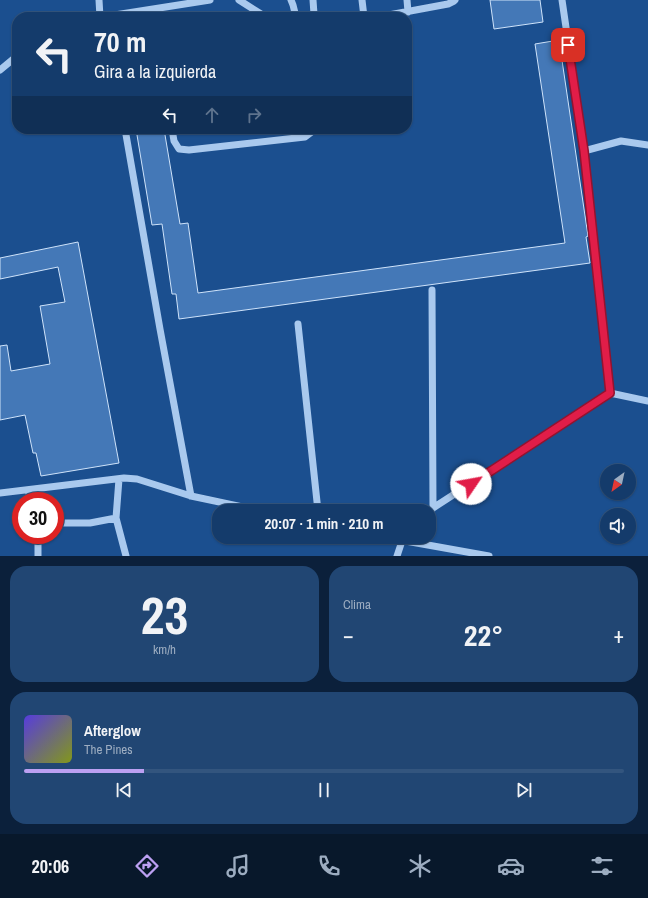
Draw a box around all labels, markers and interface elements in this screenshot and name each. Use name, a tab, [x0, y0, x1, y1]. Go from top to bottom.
text: 70 m	[94, 23, 146, 61]
icon: left	[28, 28, 80, 80]
pin	[551, 28, 585, 62]
icon: arrive	[557, 34, 579, 56]
text: Gira a la izquierda	[94, 59, 216, 84]
icon: left	[159, 104, 181, 126]
icon: ahead	[201, 104, 223, 126]
icon: right	[243, 104, 265, 126]
position arrow	[450, 463, 492, 505]
north arrow	[600, 464, 636, 500]
map controls	[600, 464, 636, 544]
speed limit sign: 30	[12, 492, 64, 544]
button: sound	[600, 508, 636, 544]
text: 20:07 · 1 min · 210 m	[265, 513, 383, 534]
text: 23	[141, 580, 188, 650]
text: Clima	[343, 596, 371, 613]
text: 22°	[464, 615, 503, 655]
text: −	[343, 620, 354, 650]
text: +	[613, 620, 624, 650]
text: km/h	[153, 641, 176, 658]
text: Afterglow	[84, 720, 141, 741]
text: The Pines	[84, 741, 133, 758]
icon: previous	[113, 779, 135, 801]
icon: pause	[313, 779, 335, 801]
icon: next	[513, 779, 535, 801]
icon: directions	[133, 852, 161, 880]
icon: music	[224, 852, 252, 880]
icon: phone	[315, 852, 343, 880]
icon: climate	[406, 852, 434, 880]
icon: car	[497, 852, 525, 880]
icon: filters	[588, 852, 616, 880]
text: 20:06	[32, 854, 69, 879]

